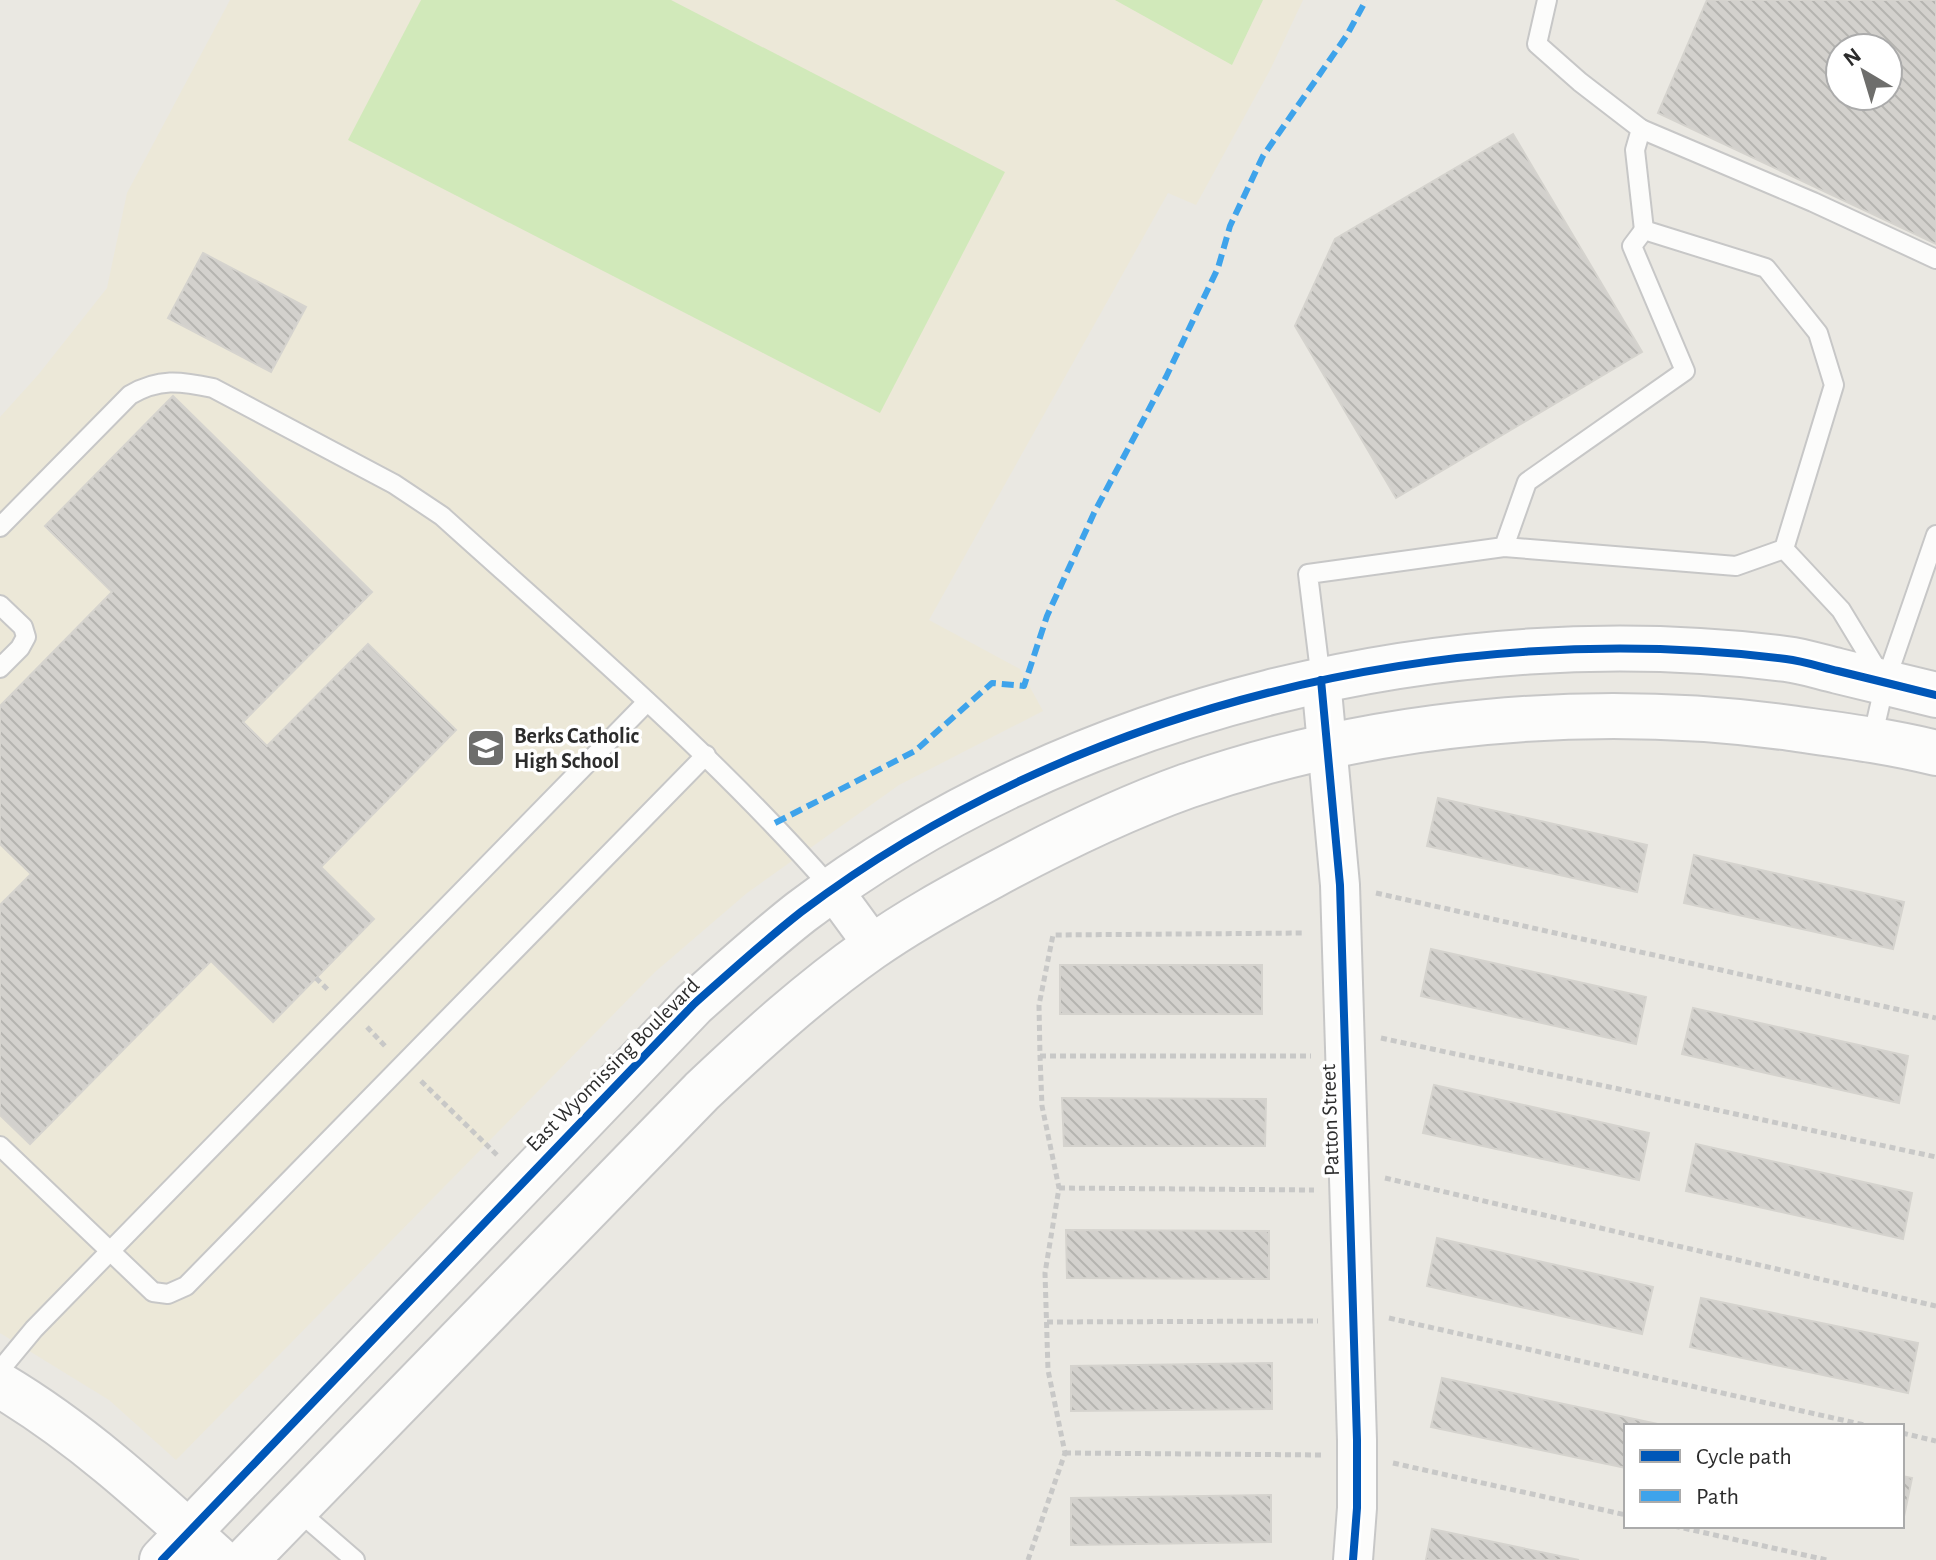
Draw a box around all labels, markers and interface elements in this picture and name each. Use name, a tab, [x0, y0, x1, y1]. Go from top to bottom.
north arrow	[1824, 32, 1904, 112]
text: N	[1840, 44, 1865, 70]
place label: Berks Catholic High School	[514, 725, 640, 772]
school or university icon: Berks Catholic High School	[465, 727, 507, 769]
street label: East Wyomissing Boulevard	[522, 974, 703, 1155]
street label: Patton Street	[1317, 1064, 1343, 1176]
legend	[1624, 1424, 1904, 1528]
text: Cycle path	[1696, 1445, 1792, 1469]
text: Path	[1696, 1485, 1739, 1509]

